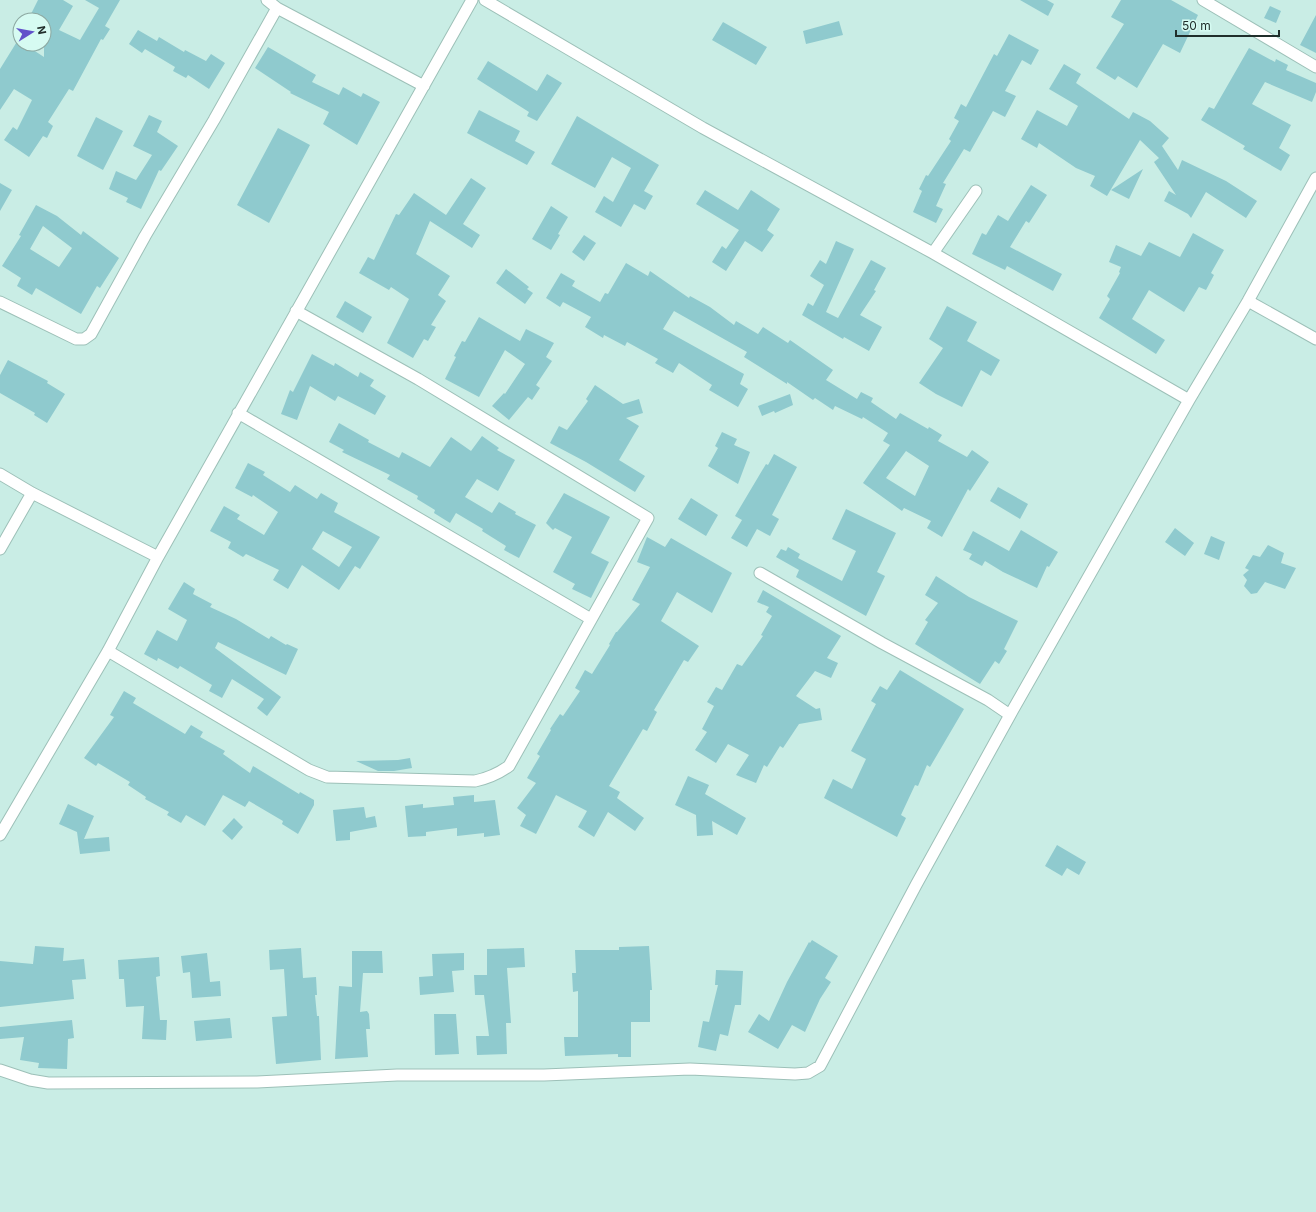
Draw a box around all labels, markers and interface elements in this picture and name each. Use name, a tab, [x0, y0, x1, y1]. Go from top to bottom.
north arrow	[12, 12, 52, 52]
scale bar	[1176, 12, 1279, 38]
text: 50 m	[1182, 18, 1211, 33]
text: N	[34, 25, 49, 36]

